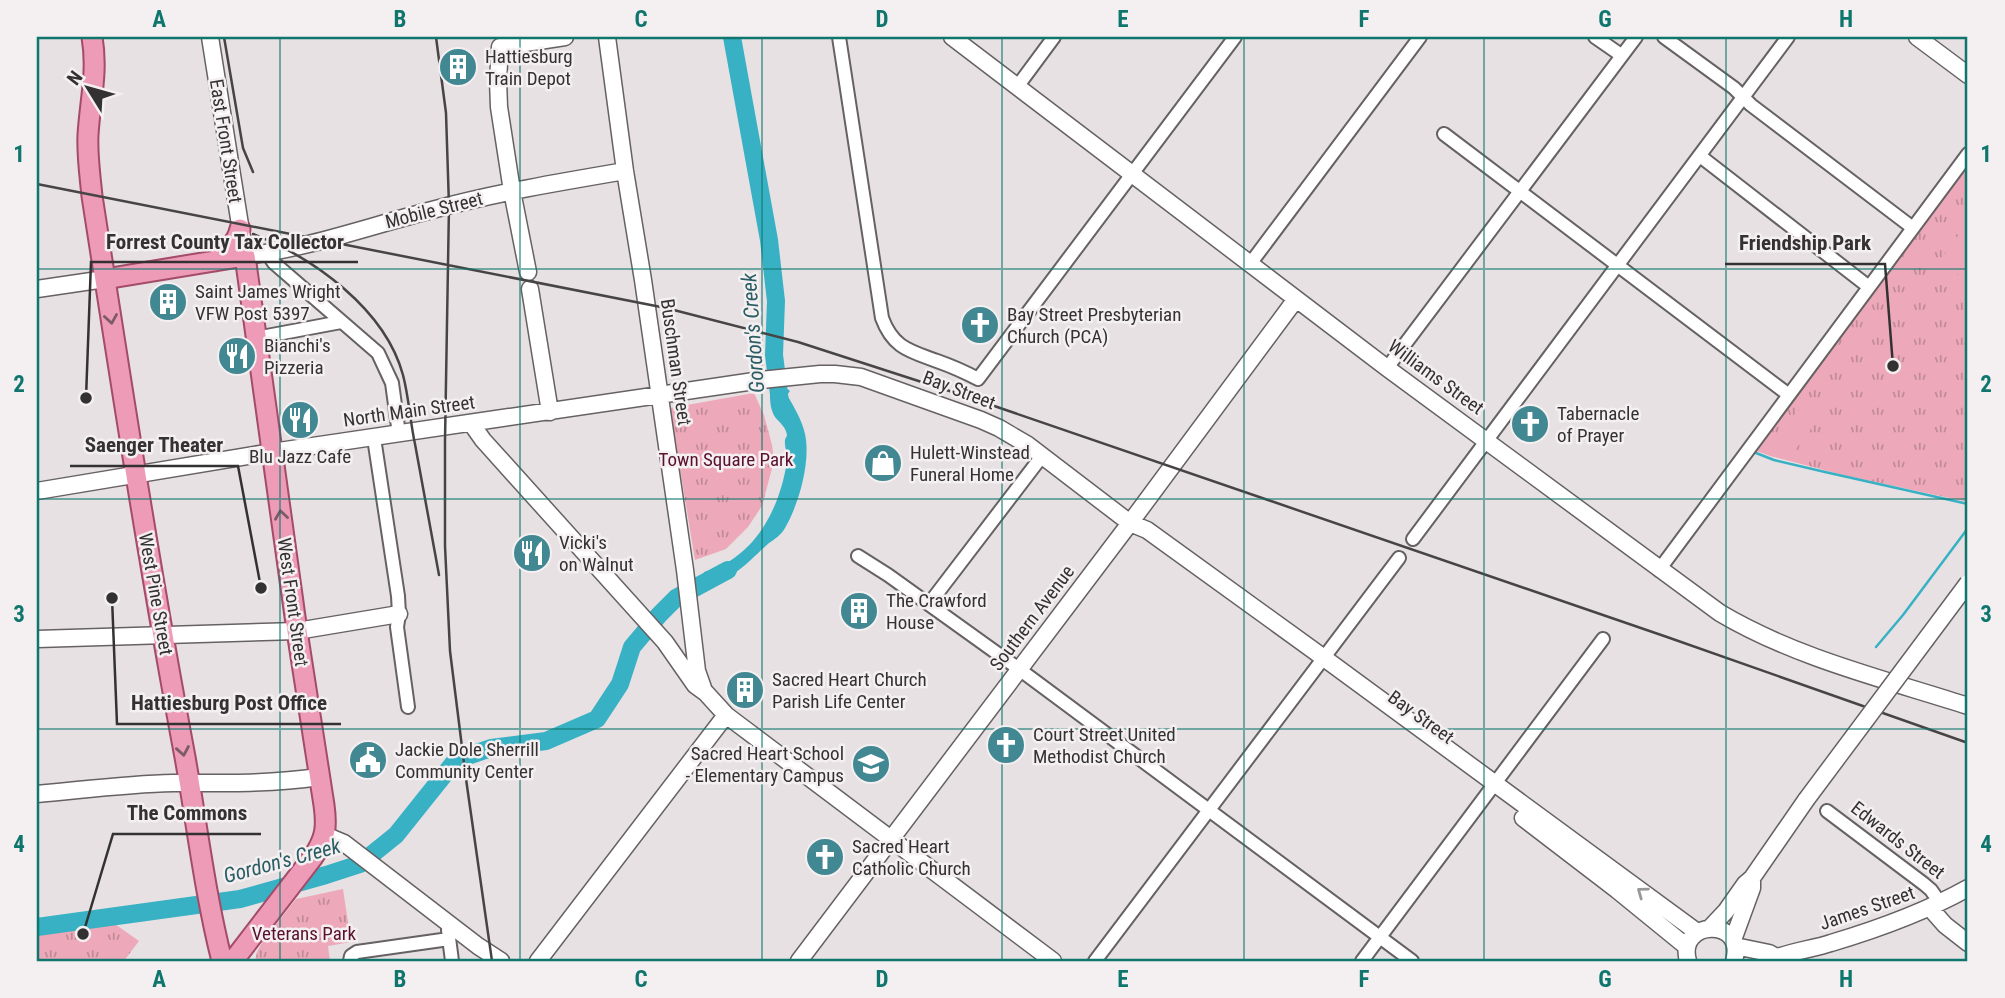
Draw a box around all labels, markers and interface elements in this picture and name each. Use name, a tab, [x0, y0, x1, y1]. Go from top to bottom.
text: A	[152, 6, 166, 33]
text: B	[394, 6, 406, 33]
text: C	[634, 6, 648, 33]
text: D	[876, 6, 889, 33]
text: E	[1117, 6, 1129, 33]
text: F	[1359, 6, 1370, 33]
text: G	[1598, 6, 1612, 33]
text: H	[1839, 6, 1853, 33]
place label: Hattiesburg Train Depot	[485, 45, 573, 90]
building icon: Hattiesburg Train Depot	[437, 46, 479, 88]
north arrow	[52, 52, 122, 122]
text: N	[62, 67, 88, 90]
street label: East Front Street	[205, 77, 247, 205]
text: 1	[13, 141, 25, 168]
text: 1	[1980, 141, 1992, 168]
street label: Mobile Street	[383, 187, 485, 233]
callout: Forrest County Tax Collector	[91, 220, 358, 262]
callout: Friendship Park	[1725, 222, 1885, 264]
text: Forrest County Tax Collector	[106, 230, 344, 254]
text: Friendship Park	[1739, 231, 1872, 255]
water label: Gordon's Creek	[737, 271, 769, 394]
place label: Saint James Wright VFW Post 5397	[195, 280, 341, 325]
building icon: Saint James Wright VFW Post 5397	[147, 281, 189, 323]
street label: Buschman Street	[656, 297, 696, 427]
place label: Bay Street Presbyterian Church (PCA)	[1007, 303, 1181, 348]
church icon: Bay Street Presbyterian Church (PCA)	[959, 304, 1001, 346]
one-way arrow	[103, 313, 118, 325]
place label: Bianchi's Pizzeria	[264, 334, 331, 379]
restaurant icon: Bianchi's Pizzeria	[216, 335, 258, 377]
street label: Williams Street	[1384, 335, 1488, 419]
street label: Bay Street	[919, 366, 999, 414]
text: 2	[13, 371, 25, 398]
text: 2	[1980, 371, 1992, 398]
street label: North Main Street	[342, 390, 476, 432]
restaurant icon: Blu Jazz Cafe	[279, 399, 321, 441]
place label: Tabernacle of Prayer	[1557, 402, 1639, 447]
church icon: Tabernacle of Prayer	[1509, 403, 1551, 445]
callout: Saenger Theater	[70, 424, 238, 466]
text: Saenger Theater	[85, 433, 223, 457]
place label: Hulett-Winstead Funeral Home	[910, 441, 1030, 486]
shop icon: Hulett-Winstead Funeral Home	[862, 442, 904, 484]
place label: Blu Jazz Cafe	[249, 445, 351, 468]
park label: Town Square Park	[659, 448, 794, 471]
one-way arrow	[274, 509, 289, 521]
street label: West Pine Street	[134, 531, 178, 657]
place label: Vicki's on Walnut	[559, 531, 634, 576]
restaurant icon: Vicki's on Walnut	[511, 532, 553, 574]
street label: West Front Street	[273, 536, 313, 668]
street label: Southern Avenue	[985, 561, 1079, 675]
place label: The Crawford House	[886, 589, 987, 634]
building icon: The Crawford House	[838, 590, 880, 632]
text: 3	[13, 601, 25, 628]
text: 3	[1980, 601, 1992, 628]
place label: Sacred Heart Church Parish Life Center	[772, 668, 927, 713]
building icon: Sacred Heart Church Parish Life Center	[724, 669, 766, 711]
callout: Hattiesburg Post Office	[117, 682, 341, 724]
street label: Bay Street	[1383, 685, 1459, 749]
text: Hattiesburg Post Office	[131, 691, 327, 715]
place label: Court Street United Methodist Church	[1033, 723, 1176, 768]
church icon: Court Street United Methodist Church	[985, 724, 1027, 766]
place label: Jackie Dole Sherrill Community Center	[395, 738, 539, 783]
public building icon: Jackie Dole Sherrill Community Center	[347, 739, 389, 781]
place label: Sacred Heart School - Elementary Campus	[685, 742, 844, 787]
school or university icon: Sacred Heart School - Elementary Campus	[850, 743, 892, 785]
one-way arrow	[175, 745, 190, 757]
callout: The Commons	[113, 792, 261, 834]
street label: Edwards Street	[1847, 796, 1949, 884]
text: The Commons	[127, 801, 247, 825]
text: 4	[13, 831, 25, 858]
text: 4	[1980, 831, 1992, 858]
water label: Gordon's Creek	[221, 834, 344, 888]
place label: Sacred Heart Catholic Church	[852, 835, 971, 880]
church icon: Sacred Heart Catholic Church	[804, 836, 846, 878]
street label: James Street	[1816, 881, 1918, 935]
one-way arrow	[1637, 888, 1650, 900]
park label: Veterans Park	[252, 922, 357, 945]
text: A	[152, 966, 166, 993]
text: B	[394, 966, 406, 993]
text: C	[634, 966, 648, 993]
text: D	[876, 966, 889, 993]
text: E	[1117, 966, 1129, 993]
text: F	[1359, 966, 1370, 993]
text: G	[1598, 966, 1612, 993]
text: H	[1839, 966, 1853, 993]

